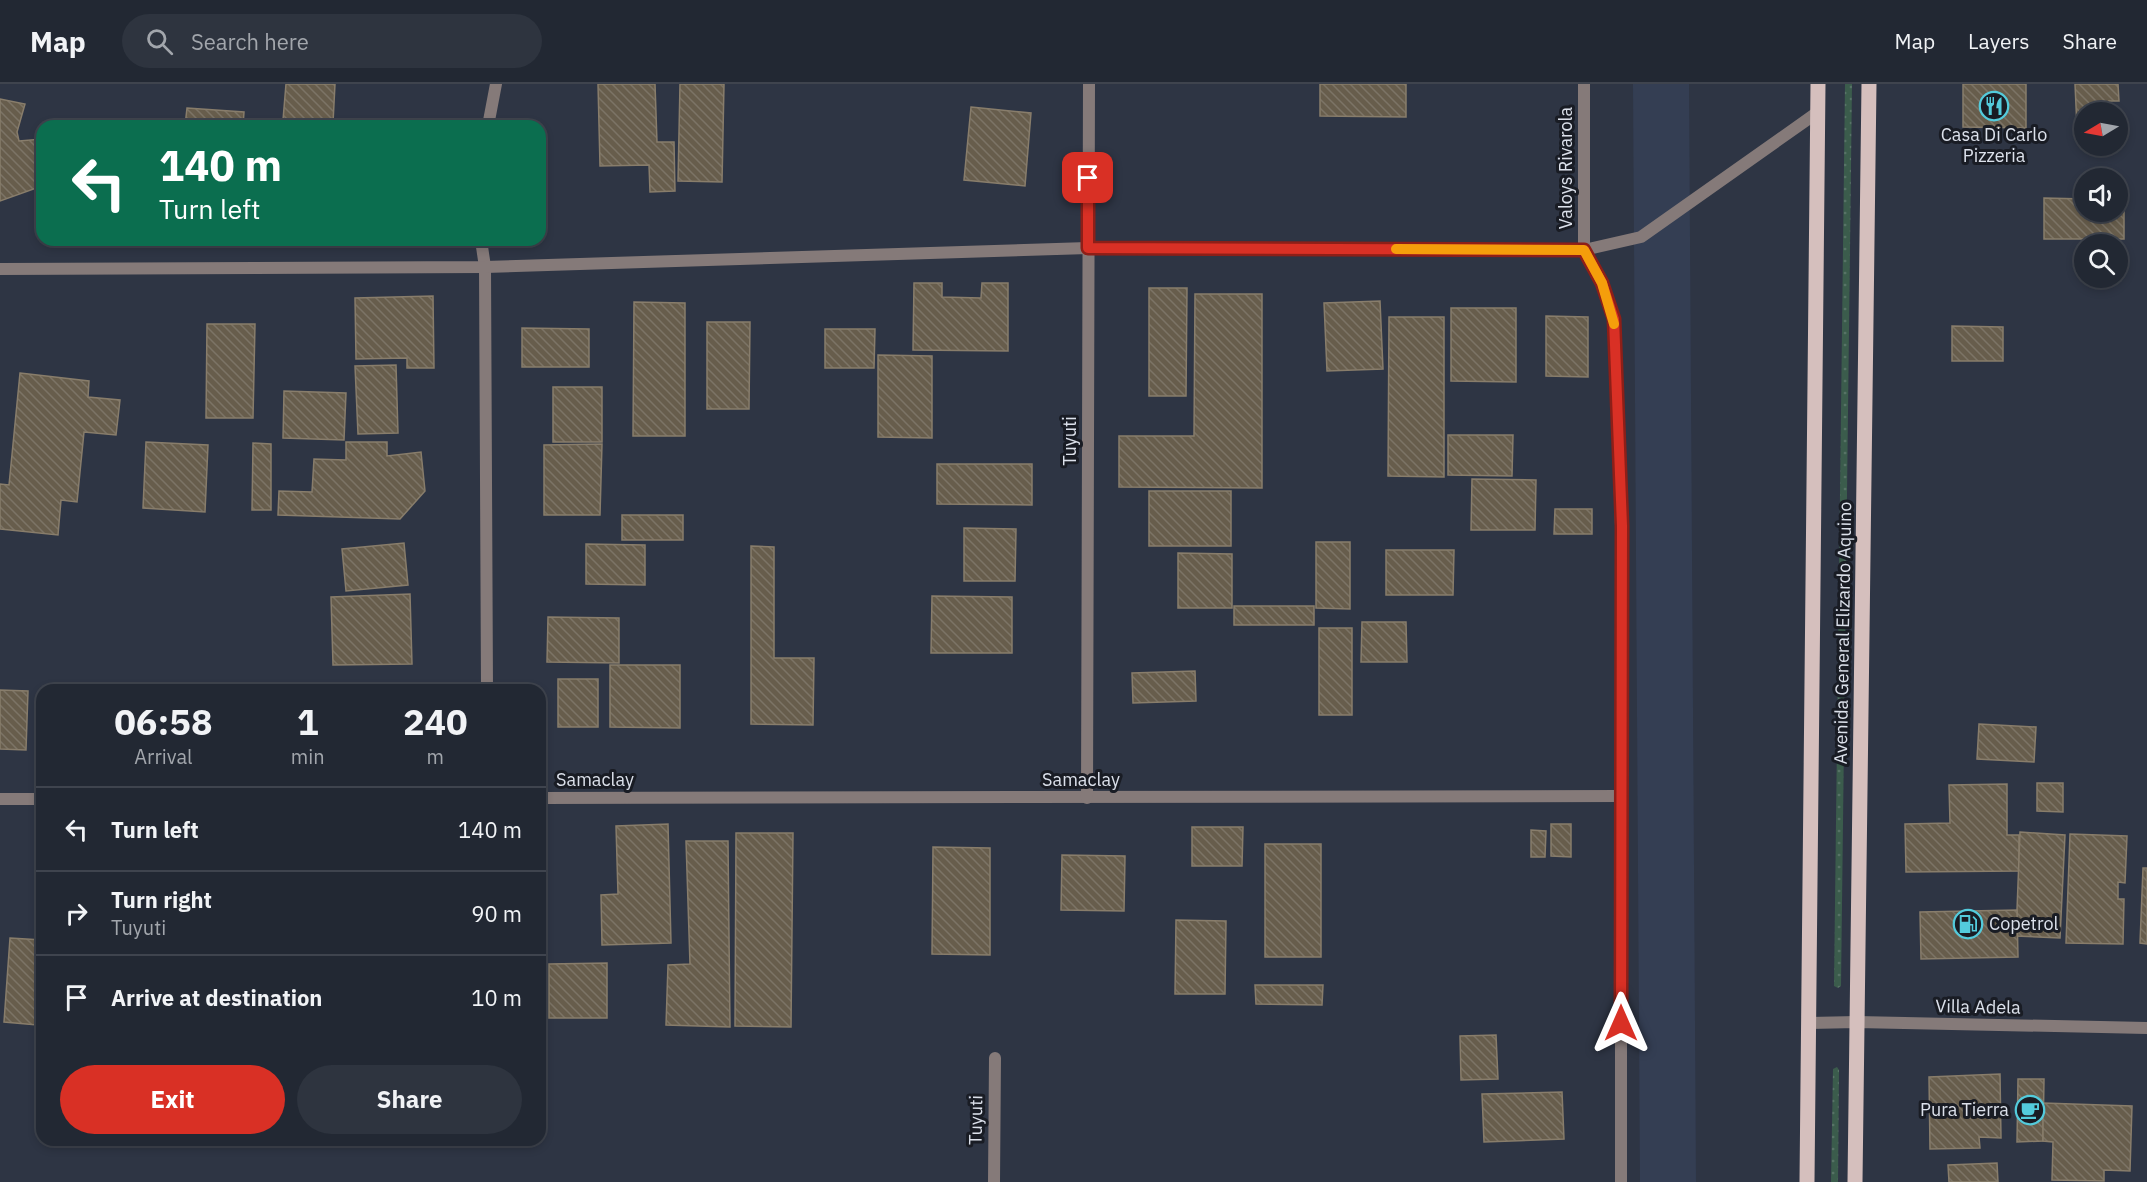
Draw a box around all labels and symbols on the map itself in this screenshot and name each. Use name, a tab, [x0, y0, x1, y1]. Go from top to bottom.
restaurant icon: Casa Di Carlo Pizzeria	[1978, 90, 2010, 122]
north arrow	[2074, 102, 2128, 156]
street label: Valoys Rivarola	[1554, 106, 1577, 229]
place label: Casa Di Carlo Pizzeria	[1941, 123, 2047, 167]
pin	[1062, 152, 1113, 203]
street label: Tuyuti	[1058, 416, 1081, 466]
street label: Avenida General Elizardo Aquino	[1829, 501, 1856, 765]
street label: Samaclay	[556, 768, 634, 791]
street label: Samaclay	[1042, 768, 1120, 791]
fuel station icon: Copetrol	[1952, 908, 1984, 940]
place label: Copetrol	[1989, 912, 2058, 935]
position arrow	[1589, 991, 1653, 1055]
street label: Villa Adela	[1935, 994, 2021, 1019]
cafe icon: Pura Tierra	[2014, 1094, 2046, 1126]
street label: Tuyuti	[964, 1095, 987, 1145]
place label: Pura Tierra	[1920, 1098, 2009, 1121]

